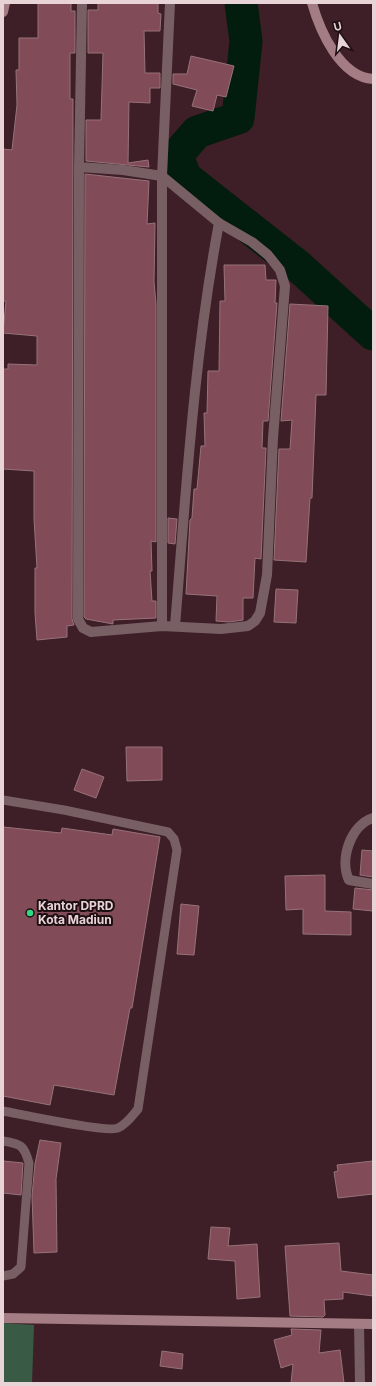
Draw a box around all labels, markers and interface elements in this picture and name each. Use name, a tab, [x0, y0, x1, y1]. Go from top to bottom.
north arrow	[320, 16, 360, 56]
text: U	[332, 19, 343, 34]
place label: Kantor DPRD Kota Madiun	[38, 898, 114, 927]
marker: Kantor DPRD Kota Madiun	[25, 908, 35, 918]

